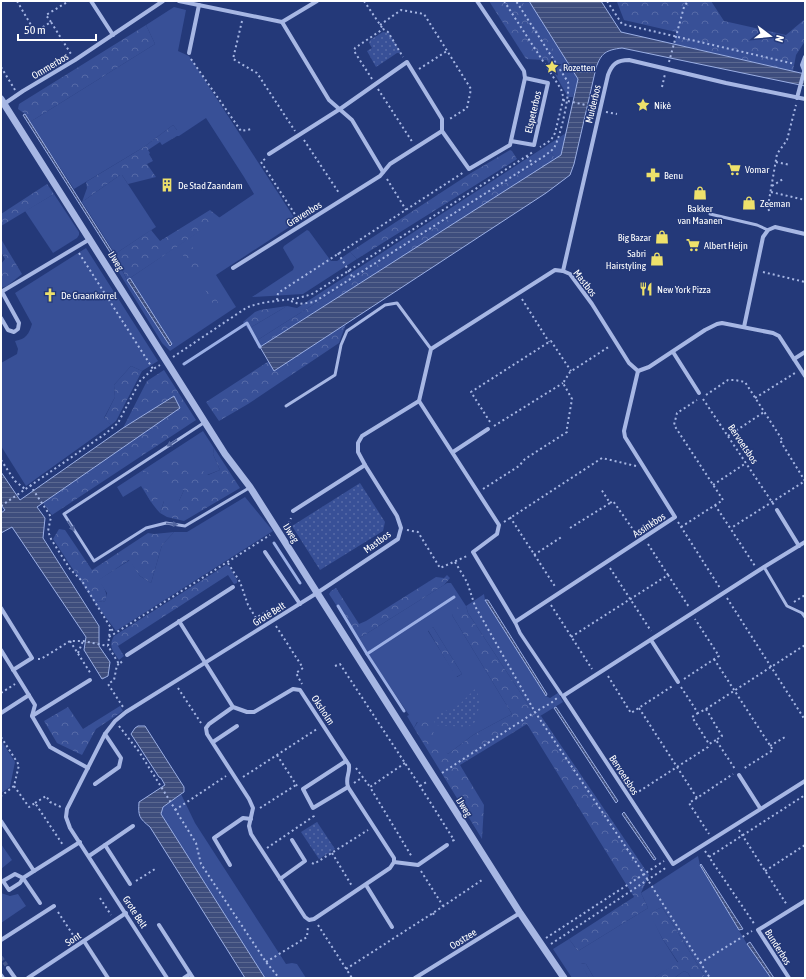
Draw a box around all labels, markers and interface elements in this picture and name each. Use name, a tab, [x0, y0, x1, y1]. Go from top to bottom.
scale bar	[18, 16, 96, 42]
north arrow	[750, 16, 790, 56]
text: 50 m	[24, 23, 46, 37]
text: N	[773, 34, 786, 44]
street label: Ommerbos	[30, 51, 71, 81]
place icon: Rozetten	[544, 59, 560, 75]
place label: Rozetten	[563, 62, 596, 73]
street label: Muiderbos	[583, 83, 603, 124]
street label: Elspeterbos	[523, 89, 543, 134]
place icon: Nikè	[635, 97, 651, 113]
place label: Nikè	[654, 100, 671, 111]
supermarket icon: Vomar	[726, 161, 742, 177]
place label: Vomar	[745, 164, 770, 175]
pharmacy icon: Benu	[645, 167, 661, 183]
place label: Benu	[664, 170, 683, 181]
building icon: De Stad Zaandam	[159, 177, 175, 193]
place label: De Stad Zaandam	[178, 180, 243, 191]
shop icon: Bakker van Maanen	[692, 185, 708, 201]
shop icon: Zeeman	[741, 195, 757, 211]
place label: Zeeman	[760, 198, 790, 209]
street label: Gravenbos	[285, 199, 324, 229]
place label: Bakker van Maanen	[677, 203, 723, 226]
shop icon: Big Bazar	[654, 229, 670, 245]
place label: Big Bazar	[618, 232, 652, 243]
supermarket icon: Albert Heijn	[685, 237, 701, 253]
place label: Albert Heijn	[704, 240, 748, 251]
place label: Sabri Hairstyling	[606, 248, 647, 271]
street label: IJweg	[106, 249, 126, 273]
shop icon: Sabri Hairstyling	[649, 251, 665, 267]
street label: Mastbos	[571, 268, 599, 299]
restaurant icon: New York Pizza	[638, 281, 654, 297]
place label: New York Pizza	[657, 284, 711, 295]
church icon: De Graankorrel	[42, 287, 58, 303]
place label: De Graankorrel	[61, 290, 117, 301]
street label: Bervoetsbos	[726, 422, 760, 466]
one-way arrow	[166, 440, 178, 447]
street label: Assinkbos	[631, 510, 668, 540]
one-way arrow	[68, 520, 75, 532]
one-way arrow	[166, 521, 178, 528]
street label: IJweg	[281, 521, 302, 545]
street label: Mastbos	[361, 528, 393, 555]
street label: Grote Belt	[251, 600, 287, 628]
street label: Oksholm	[309, 693, 337, 727]
street label: Bervoetsbos	[607, 753, 641, 797]
street label: IJweg	[454, 795, 474, 819]
street label: Grote Belt	[120, 894, 150, 930]
street label: Oostzee	[448, 926, 479, 951]
street label: Bunderbos	[763, 927, 793, 967]
street label: Sont	[63, 930, 83, 948]

